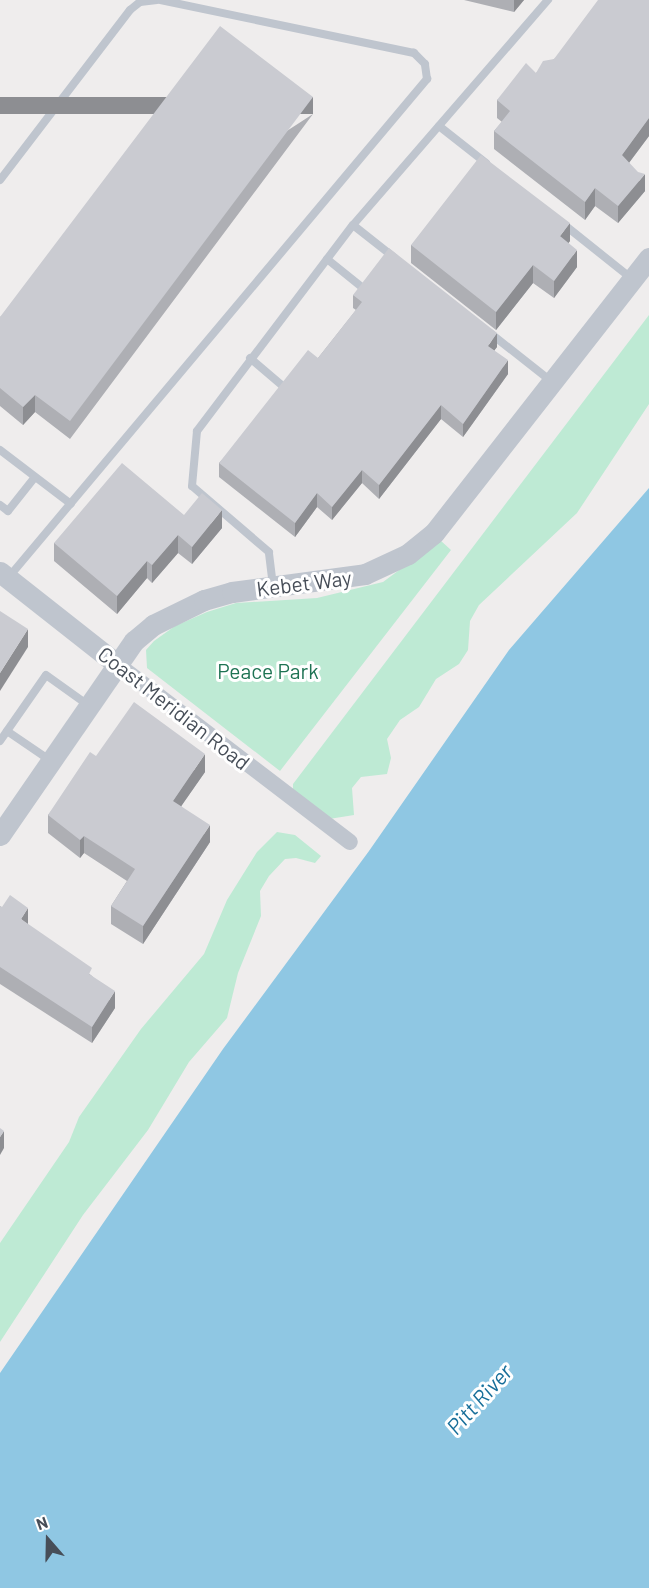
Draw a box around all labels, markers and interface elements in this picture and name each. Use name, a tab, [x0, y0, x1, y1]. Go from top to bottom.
street label: Kebet Way	[255, 565, 353, 601]
street label: Coast Meridian Road	[93, 641, 255, 775]
park label: Peace Park	[217, 658, 319, 684]
water label: Pitt River	[441, 1358, 517, 1440]
north arrow	[18, 1510, 78, 1570]
text: N	[33, 1512, 50, 1533]

